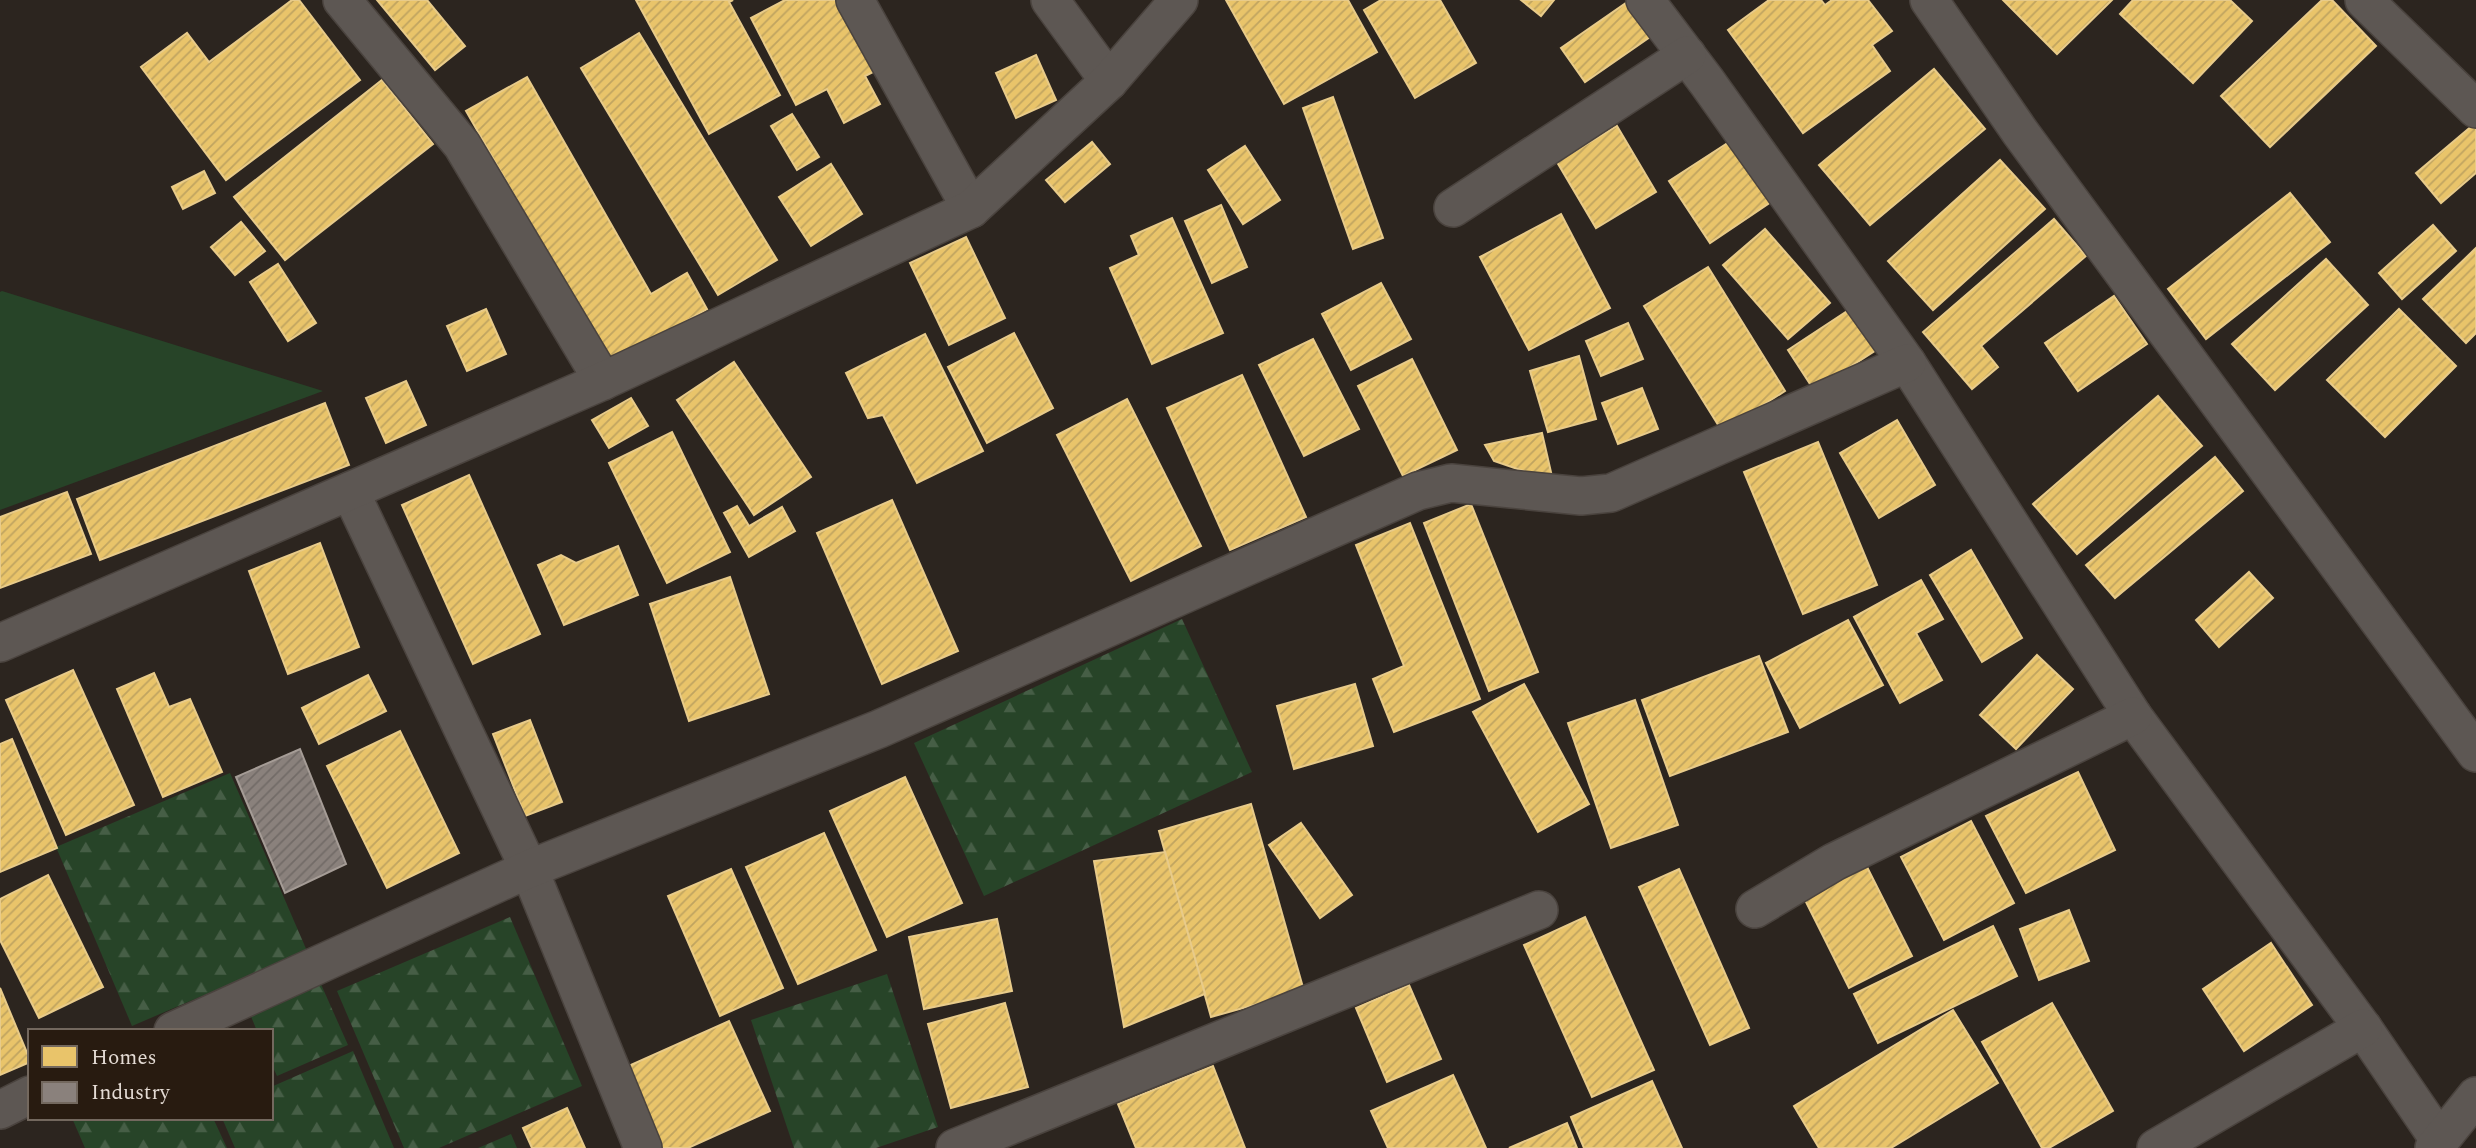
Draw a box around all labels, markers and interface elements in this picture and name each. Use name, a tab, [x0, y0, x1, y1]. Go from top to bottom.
legend	[28, 1029, 273, 1120]
text: Homes	[91, 1042, 157, 1074]
text: Industry	[91, 1077, 171, 1109]

